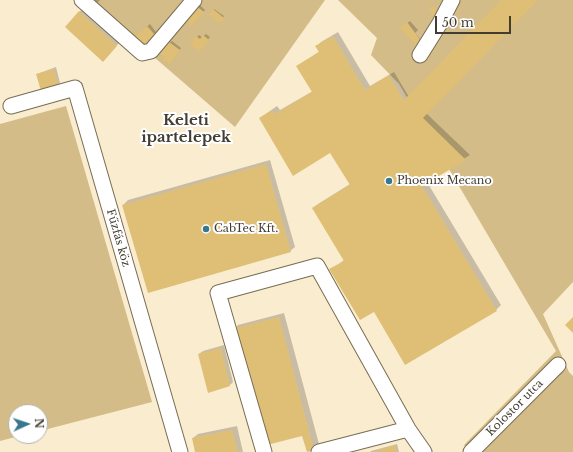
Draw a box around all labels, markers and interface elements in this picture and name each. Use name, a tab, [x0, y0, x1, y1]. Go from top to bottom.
scale bar	[437, 8, 513, 34]
text: 50 m	[442, 15, 474, 30]
district label: Keleti ipartelepek	[141, 112, 231, 147]
place label: Phoenix Mecano	[397, 174, 492, 188]
marker: Phoenix Mecano	[384, 176, 394, 186]
street label: Fűzfás köz	[103, 208, 133, 268]
place label: CabTec Kft.	[214, 222, 278, 236]
marker: CabTec Kft.	[201, 224, 211, 234]
street label: Kolostor utca	[484, 377, 546, 439]
north arrow	[8, 404, 48, 444]
text: N	[32, 418, 46, 429]

